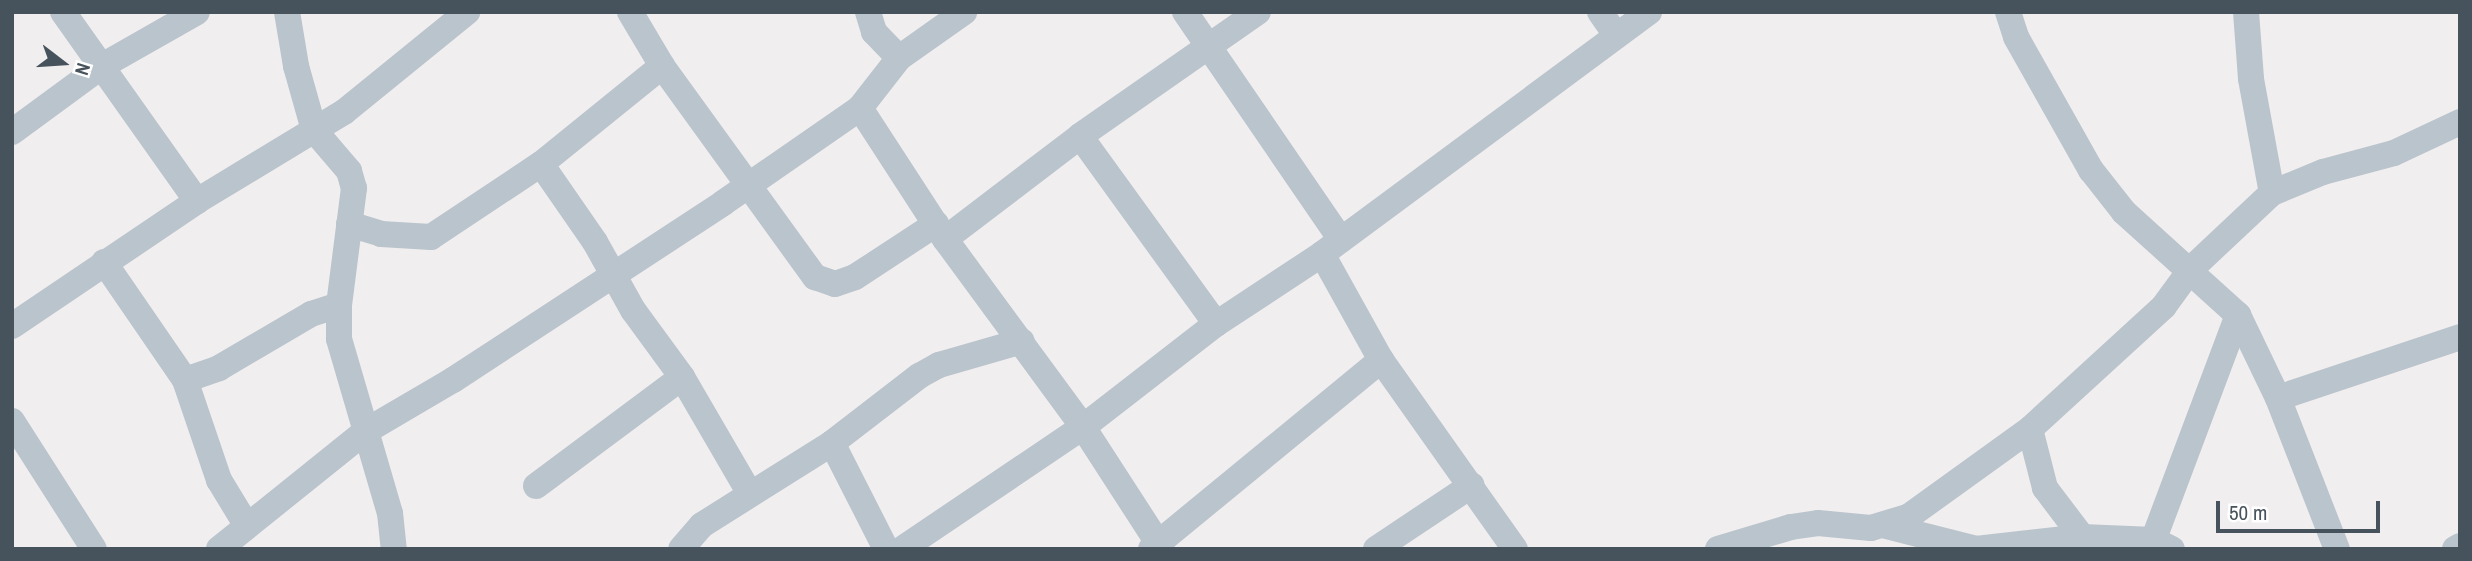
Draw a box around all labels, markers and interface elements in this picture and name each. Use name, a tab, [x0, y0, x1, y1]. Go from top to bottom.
north arrow	[28, 28, 98, 98]
text: N	[69, 60, 97, 78]
scale bar	[2220, 488, 2384, 532]
text: 50 m	[2229, 498, 2267, 527]

